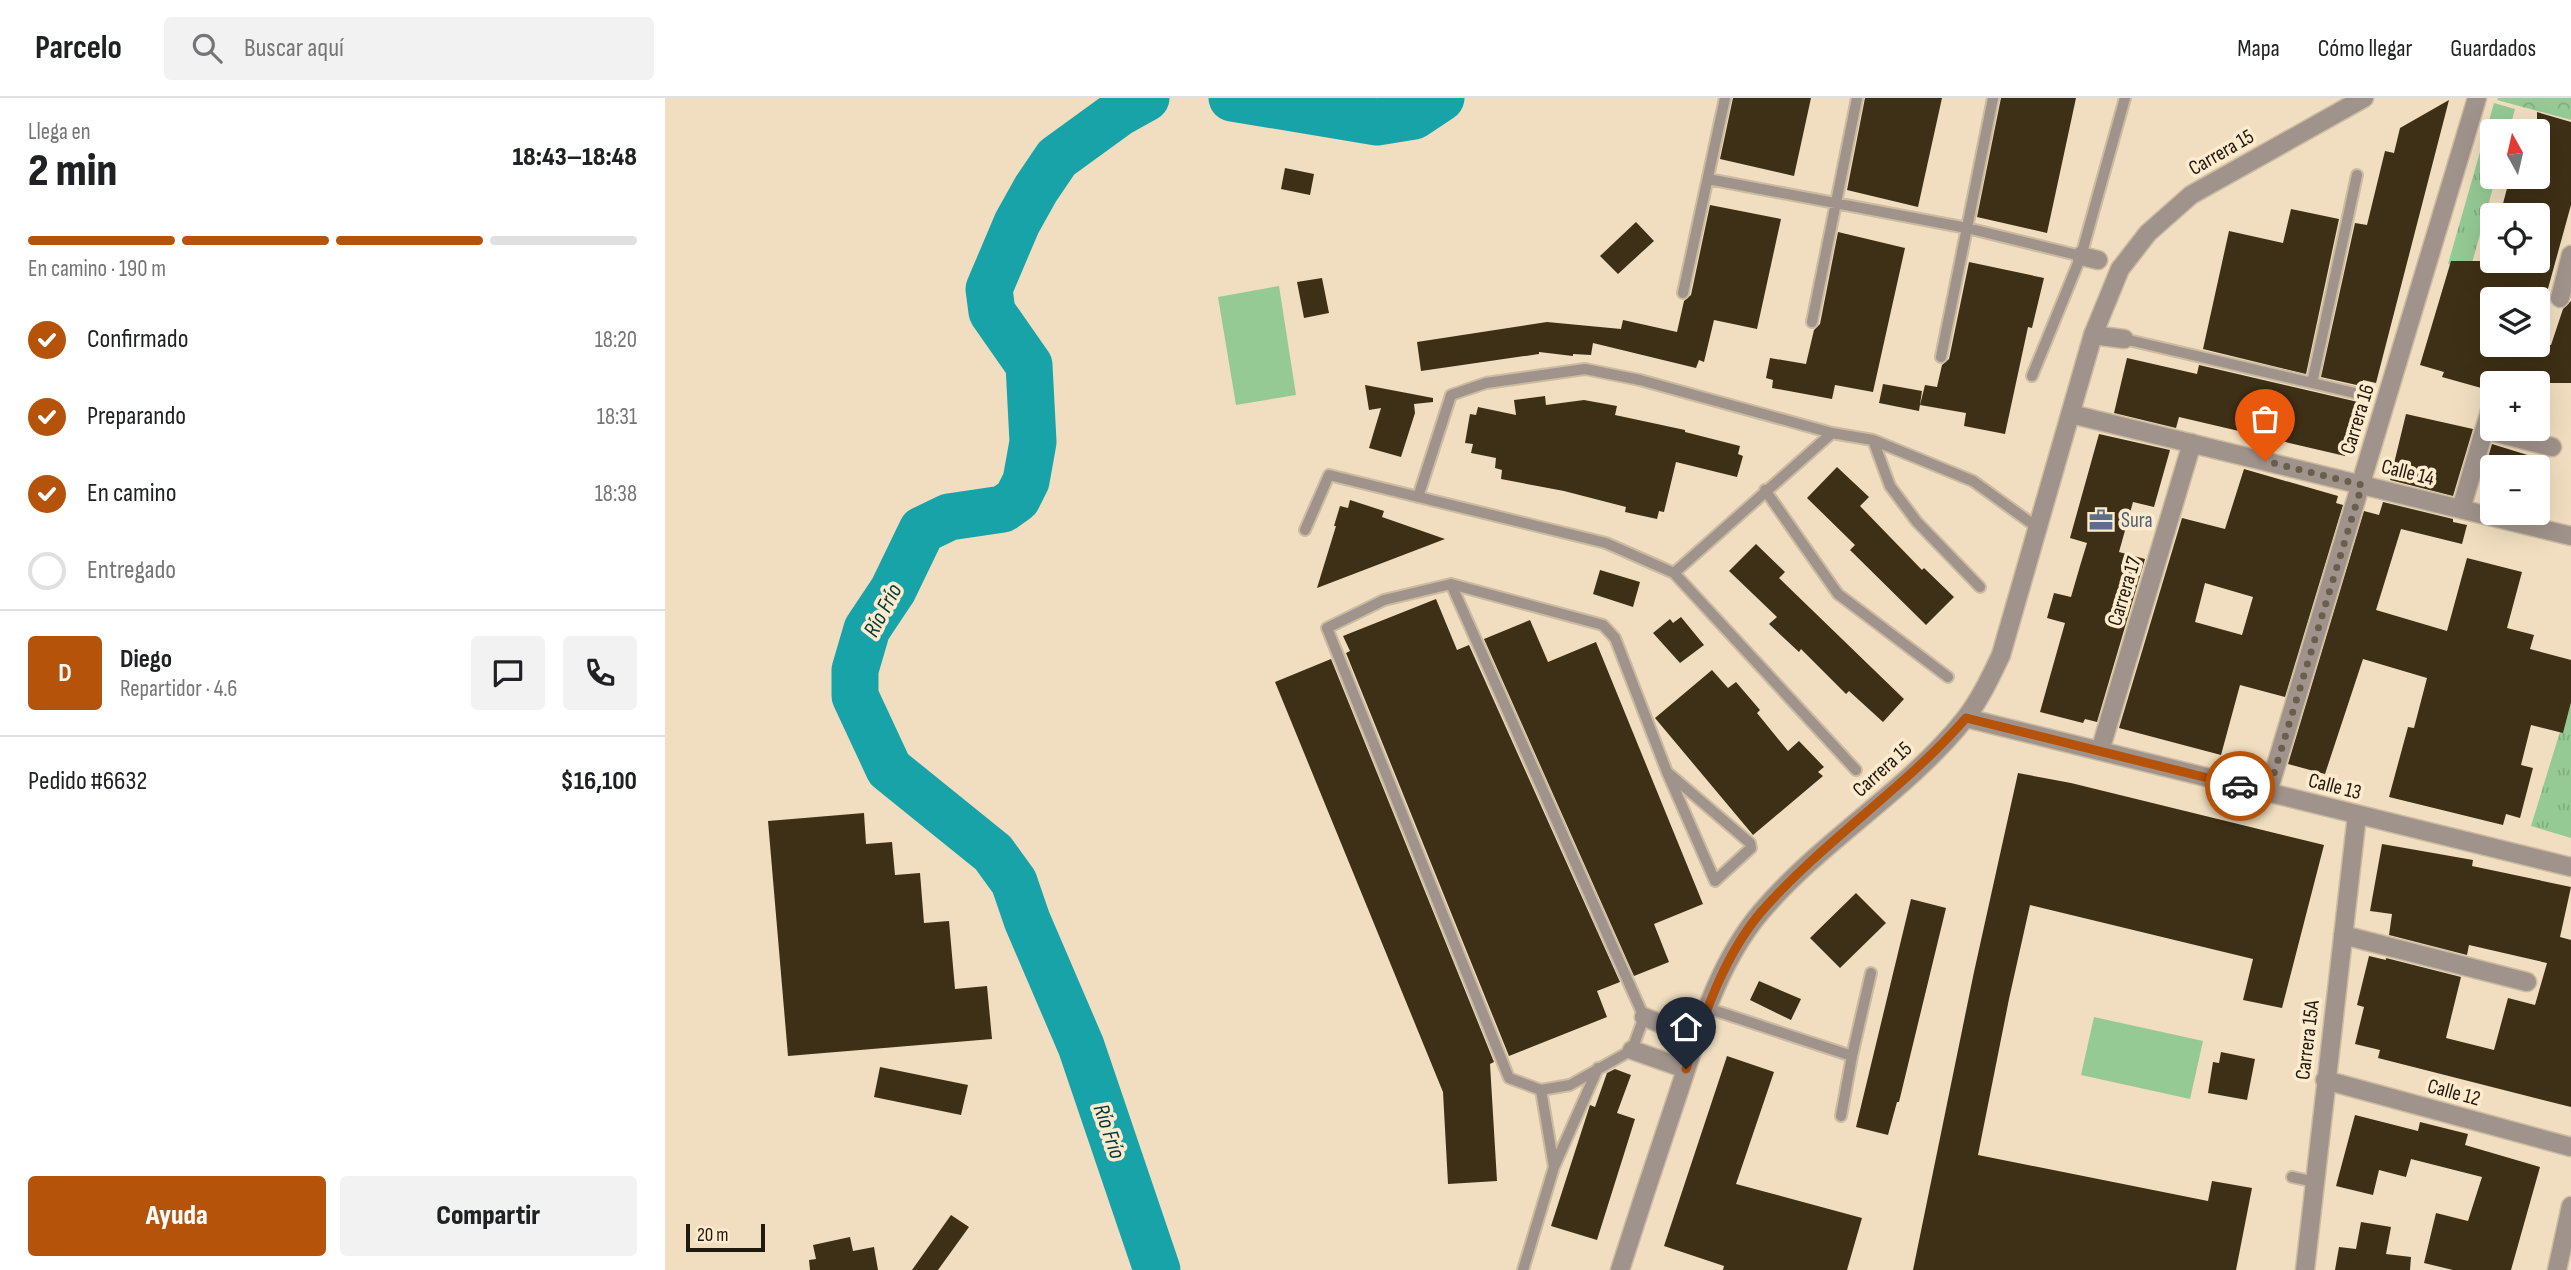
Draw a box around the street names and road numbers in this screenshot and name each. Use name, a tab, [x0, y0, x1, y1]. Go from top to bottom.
street label: Carrera 15	[2184, 124, 2258, 181]
street label: Carrera 16	[2335, 381, 2380, 457]
street label: Calle 14	[2379, 454, 2437, 491]
street label: Carrera 17	[2102, 553, 2147, 629]
street label: Carrera 15	[1848, 736, 1917, 802]
street label: Calle 13	[2306, 768, 2364, 805]
street label: Carrera 15A	[2290, 998, 2325, 1081]
street label: Calle 12	[2425, 1073, 2483, 1112]

